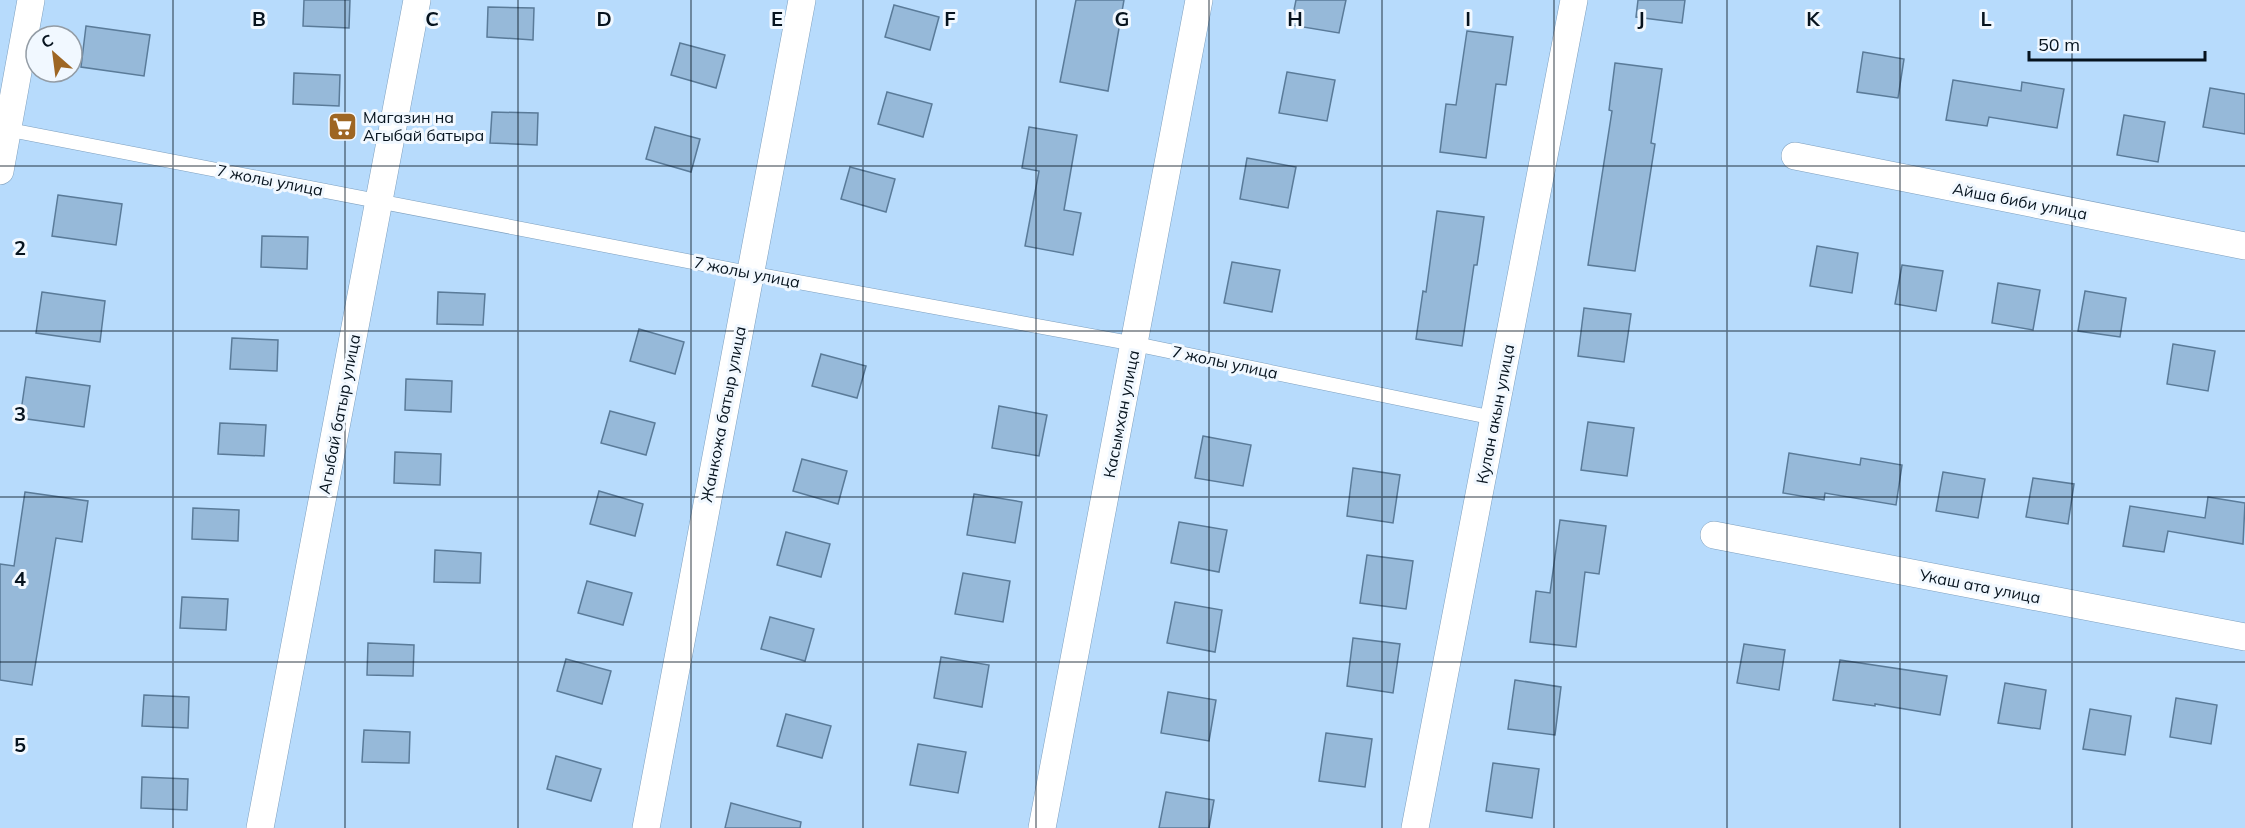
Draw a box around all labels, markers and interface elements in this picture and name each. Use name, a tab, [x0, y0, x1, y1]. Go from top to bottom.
text: B	[252, 6, 266, 31]
text: C	[425, 6, 439, 31]
text: D	[596, 6, 612, 31]
text: E	[771, 6, 783, 31]
text: F	[944, 6, 956, 31]
text: G	[1115, 6, 1129, 31]
text: H	[1287, 6, 1303, 31]
text: I	[1465, 6, 1471, 31]
text: J	[1637, 6, 1645, 31]
text: K	[1806, 6, 1820, 31]
text: L	[1980, 6, 1992, 31]
north arrow	[24, 24, 84, 84]
scale bar	[2029, 24, 2204, 62]
text: С	[37, 29, 57, 52]
text: 50 m	[2038, 33, 2080, 56]
place label: Магазин на Агыбай батыра	[363, 107, 484, 145]
supermarket icon: Магазин на Агыбай батыра	[326, 110, 358, 142]
street label: 7 жолы улица	[215, 160, 325, 200]
street label: Айша биби улица	[1951, 178, 2089, 224]
text: 2	[14, 235, 26, 260]
street label: 7 жолы улица	[692, 252, 802, 292]
street label: Жанкожа батыр улица	[696, 324, 750, 504]
street label: Агыбай батыр улица	[314, 332, 364, 496]
street label: 7 жолы улица	[1170, 341, 1280, 383]
street label: Кулан акын улица	[1472, 342, 1518, 486]
street label: Касымхан улица	[1099, 348, 1143, 480]
text: 3	[14, 401, 26, 426]
street label: Укаш ата улица	[1917, 564, 2042, 608]
text: 4	[14, 566, 26, 591]
text: 5	[14, 732, 26, 757]

